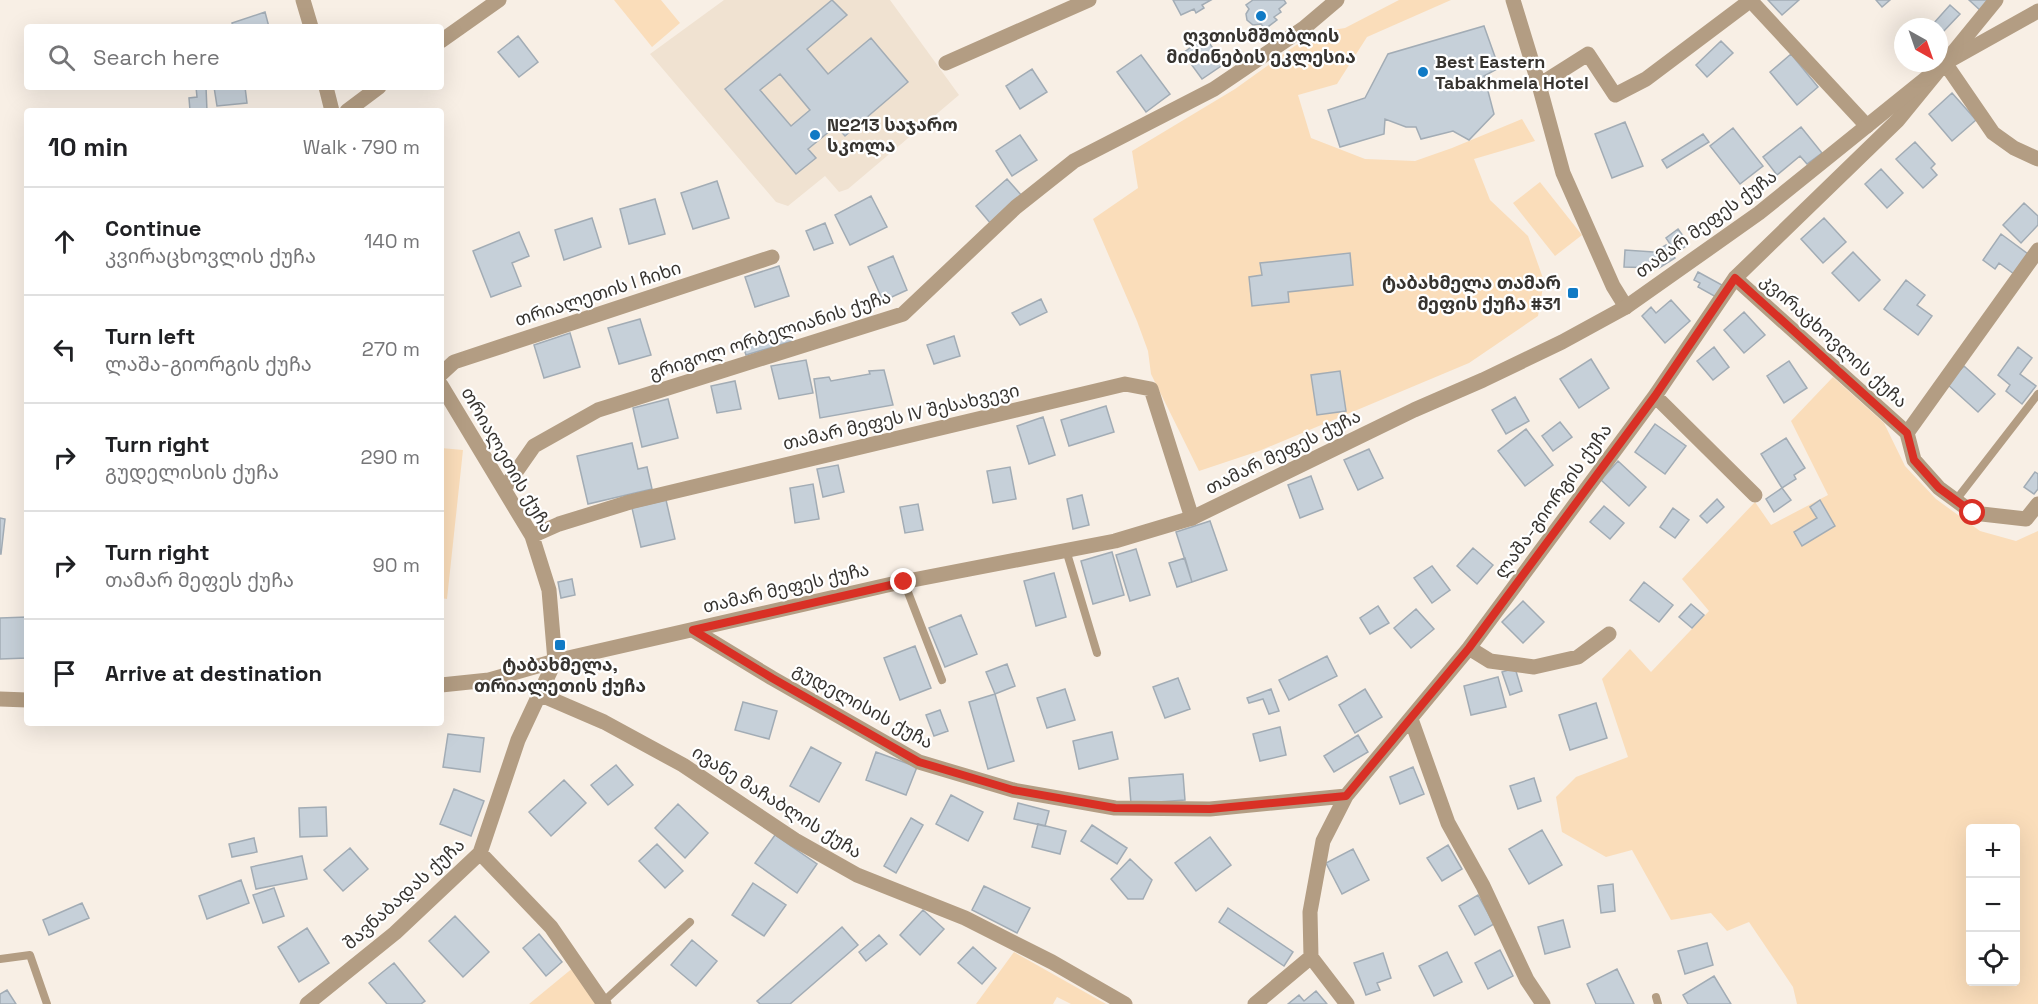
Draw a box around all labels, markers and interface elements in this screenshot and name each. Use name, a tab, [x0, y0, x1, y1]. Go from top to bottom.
marker: ღვთისმშობლის მიძინების ეკლესია	[1254, 9, 1268, 23]
north arrow	[1894, 18, 1948, 72]
search box	[24, 24, 444, 90]
place label: ღვთისმშობლის მიძინების ეკლესია	[1166, 24, 1356, 68]
icon: search	[45, 41, 78, 74]
text: Search here	[93, 43, 220, 71]
place label: Best Eastern Tabakhmela Hotel	[1435, 50, 1589, 94]
marker: Best Eastern Tabakhmela Hotel	[1416, 65, 1430, 79]
place label: №213 საჯარო სკოლა	[827, 113, 958, 157]
marker: №213 საჯარო სკოლა	[808, 128, 822, 142]
text: 10 min	[48, 130, 128, 164]
text: Walk · 790 m	[303, 134, 420, 160]
street label: თამარ მეფეს ქუჩა	[1630, 164, 1781, 283]
text: Continue	[105, 214, 201, 242]
icon: ahead	[48, 225, 81, 258]
text: 140 m	[364, 228, 420, 254]
text: კვირაცხოვლის ქუჩა	[105, 243, 316, 269]
street label: თრიალეთის I ჩიხი	[512, 256, 684, 331]
street label: კვირაცხოვლის ქუჩა	[1756, 269, 1913, 413]
place label: ტაბახმელა თამარ მეფის ქუჩა #31	[1382, 271, 1561, 315]
street label: გრიგოლ ორბელიანის ქუჩა	[646, 285, 894, 385]
marker: ტაბახმელა თამარ მეფის ქუჩა #31	[1566, 286, 1580, 300]
text: Turn left	[105, 322, 195, 350]
icon: left	[48, 333, 81, 366]
text: 270 m	[362, 336, 420, 362]
text: ლაშა-გიორგის ქუჩა	[105, 351, 312, 377]
street label: თამარ მეფეს IV შესახვევი	[780, 378, 1021, 455]
street label: თრიალეთის ქუჩა	[456, 383, 558, 537]
street label: თამარ მეფეს ქუჩა	[1201, 404, 1364, 499]
street label: ლაშა-გიორგის ქუჩა	[1489, 419, 1617, 583]
text: Turn right	[105, 430, 210, 458]
icon: right	[48, 441, 81, 474]
text: 290 m	[361, 444, 420, 470]
text: გუდელისის ქუჩა	[105, 459, 279, 485]
route start	[1959, 499, 1985, 525]
text: Turn right	[105, 538, 210, 566]
icon: right	[48, 549, 81, 582]
text: 90 m	[373, 552, 420, 578]
street label: თამარ მეფეს ქუჩა	[700, 557, 871, 618]
text: თამარ მეფეს ქუჩა	[105, 567, 294, 593]
route end	[890, 568, 916, 594]
marker: ტაბახმელა, თრიალეთის ქუჩა	[553, 638, 567, 652]
place label: ტაბახმელა, თრიალეთის ქუჩა	[474, 653, 646, 697]
icon: arrive	[48, 657, 81, 690]
street label: გუდელისის ქუჩა	[789, 658, 937, 754]
text: Arrive at destination	[105, 659, 322, 687]
street label: ივანე მაჩაბლის ქუჩა	[688, 740, 866, 863]
map controls	[1966, 824, 2020, 986]
button: +	[1966, 824, 2020, 878]
street label: შავნაბადას ქუჩა	[338, 833, 469, 954]
button: −	[1966, 878, 2020, 932]
button: locate	[1966, 932, 2020, 986]

